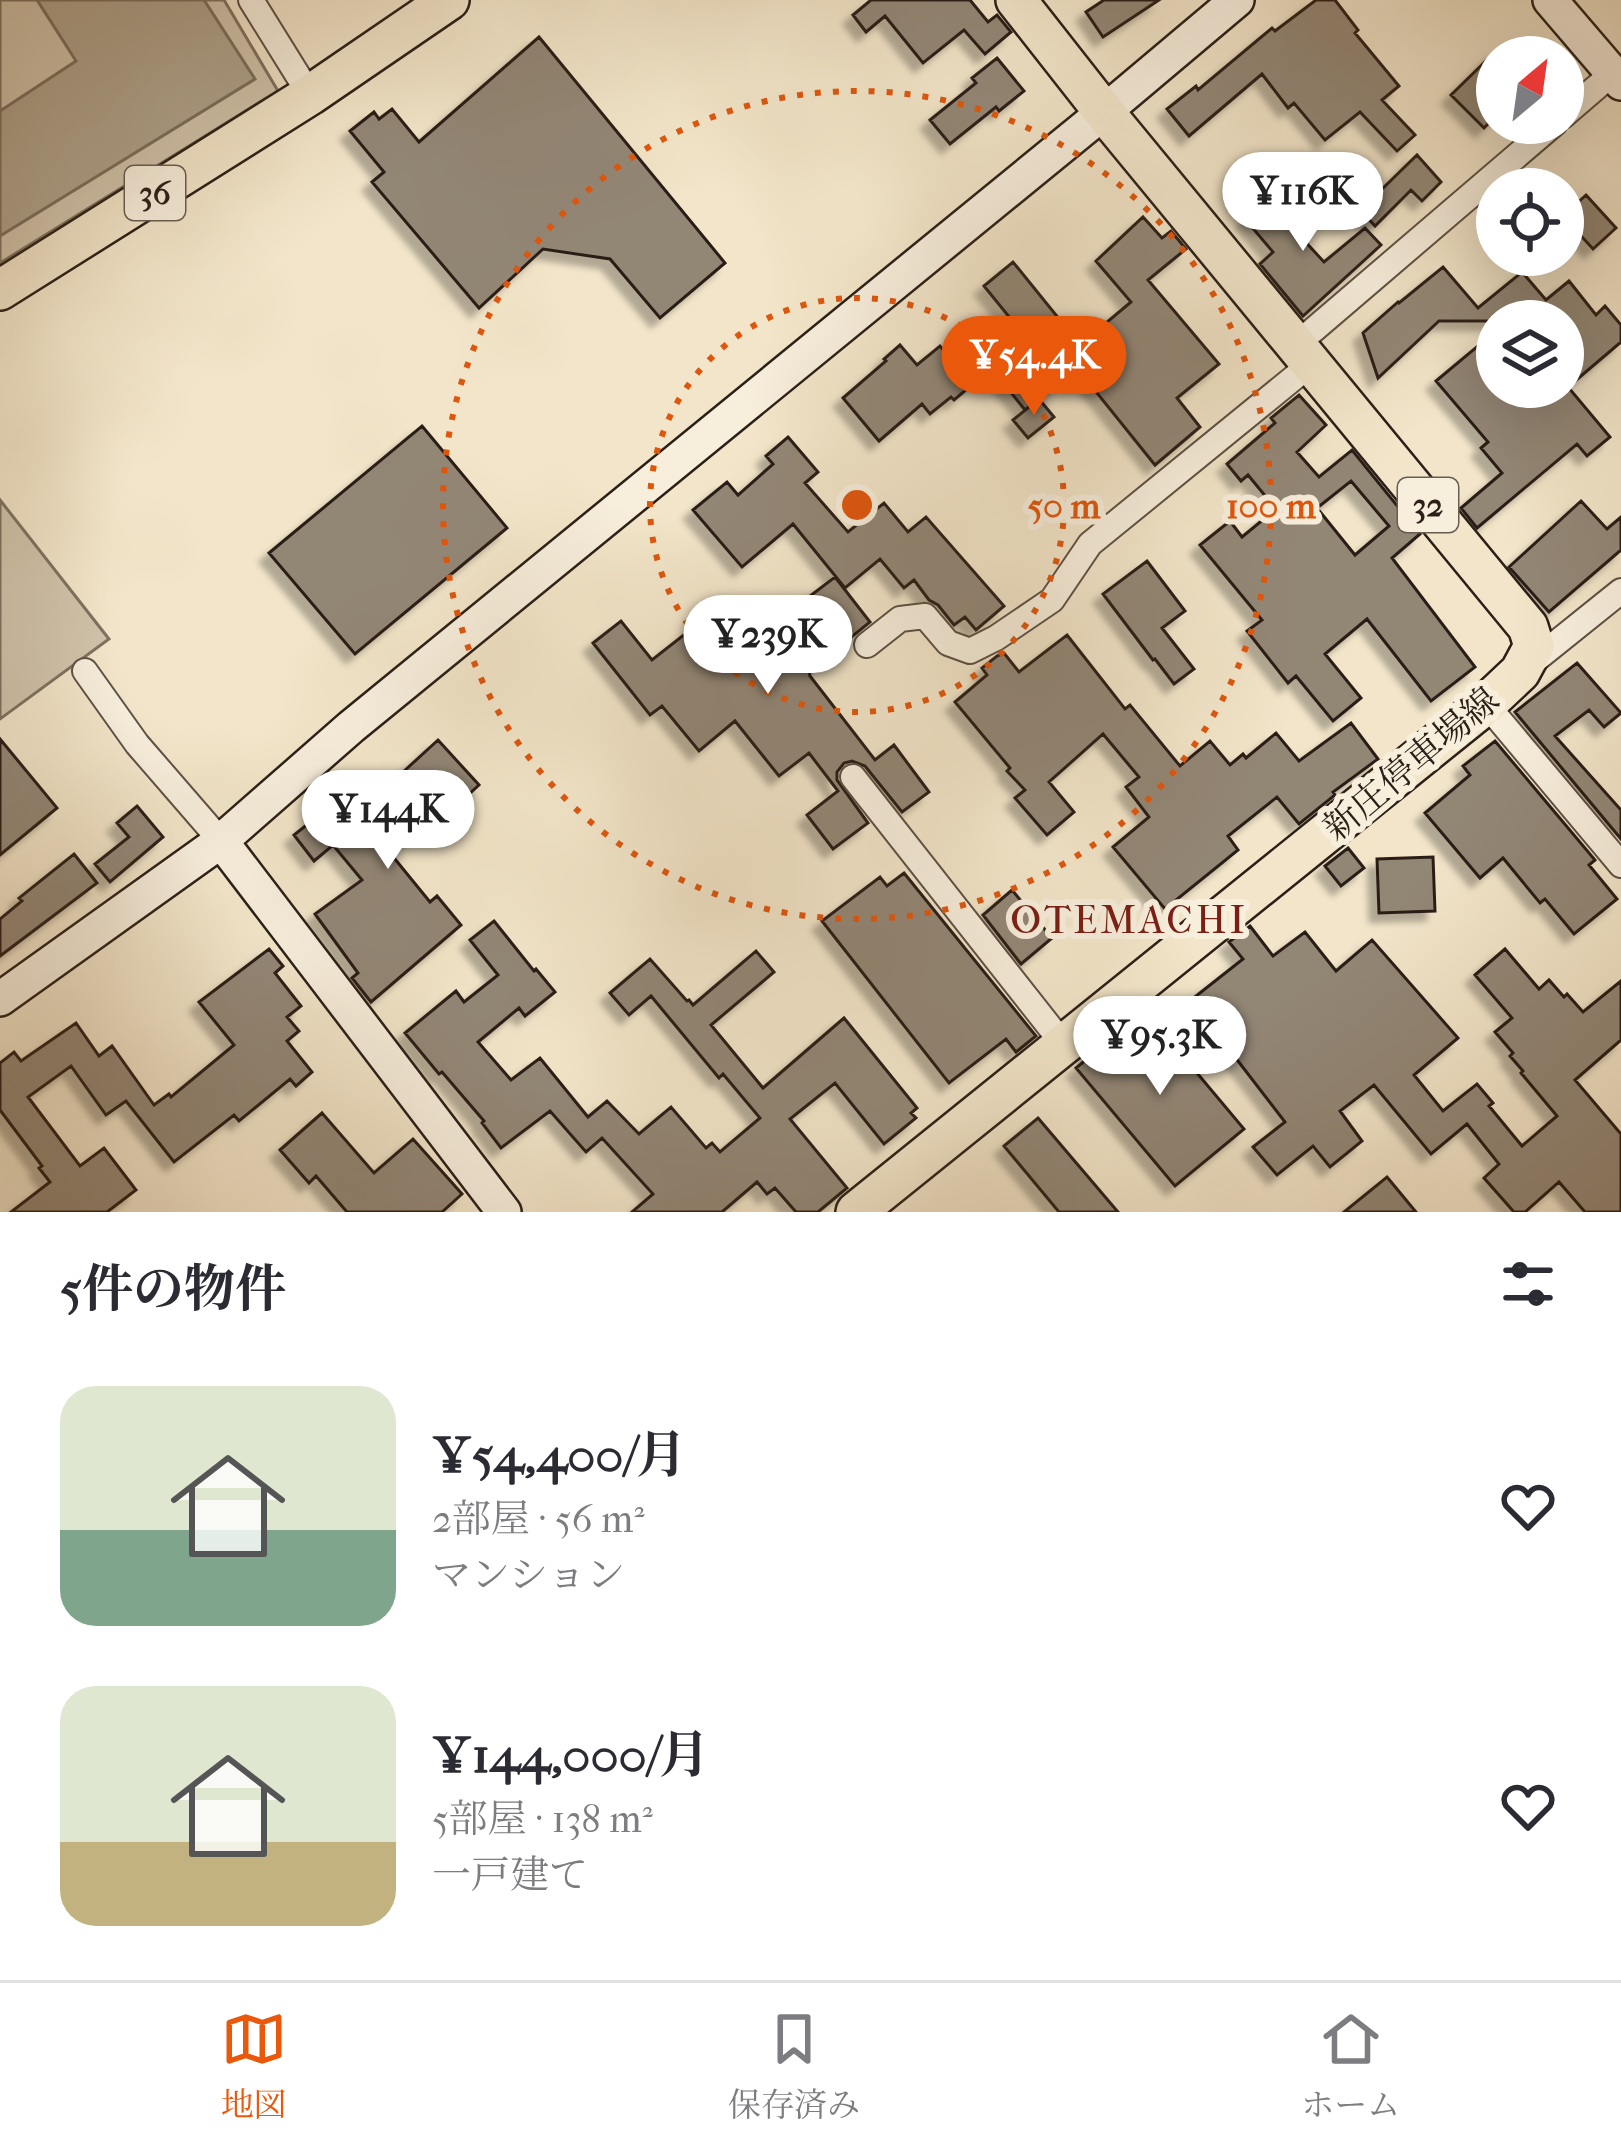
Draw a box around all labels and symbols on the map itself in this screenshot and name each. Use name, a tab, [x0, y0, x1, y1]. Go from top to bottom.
north arrow	[1476, 36, 1584, 144]
pin: ¥116K	[1219, 152, 1387, 254]
road number: 36	[125, 166, 185, 220]
pin: ¥54.4K	[936, 316, 1132, 418]
road number: 32	[1398, 478, 1458, 532]
centre of rings	[836, 484, 878, 526]
text: 50 m	[1028, 485, 1102, 527]
text: 100 m	[1226, 485, 1317, 527]
pin: ¥239K	[684, 595, 852, 697]
street label: 新庄停車場線	[1315, 678, 1507, 850]
pin: ¥144K	[304, 770, 472, 872]
district label: OTEMACHI	[1010, 897, 1248, 943]
pin: ¥95.3K	[1062, 996, 1258, 1098]

